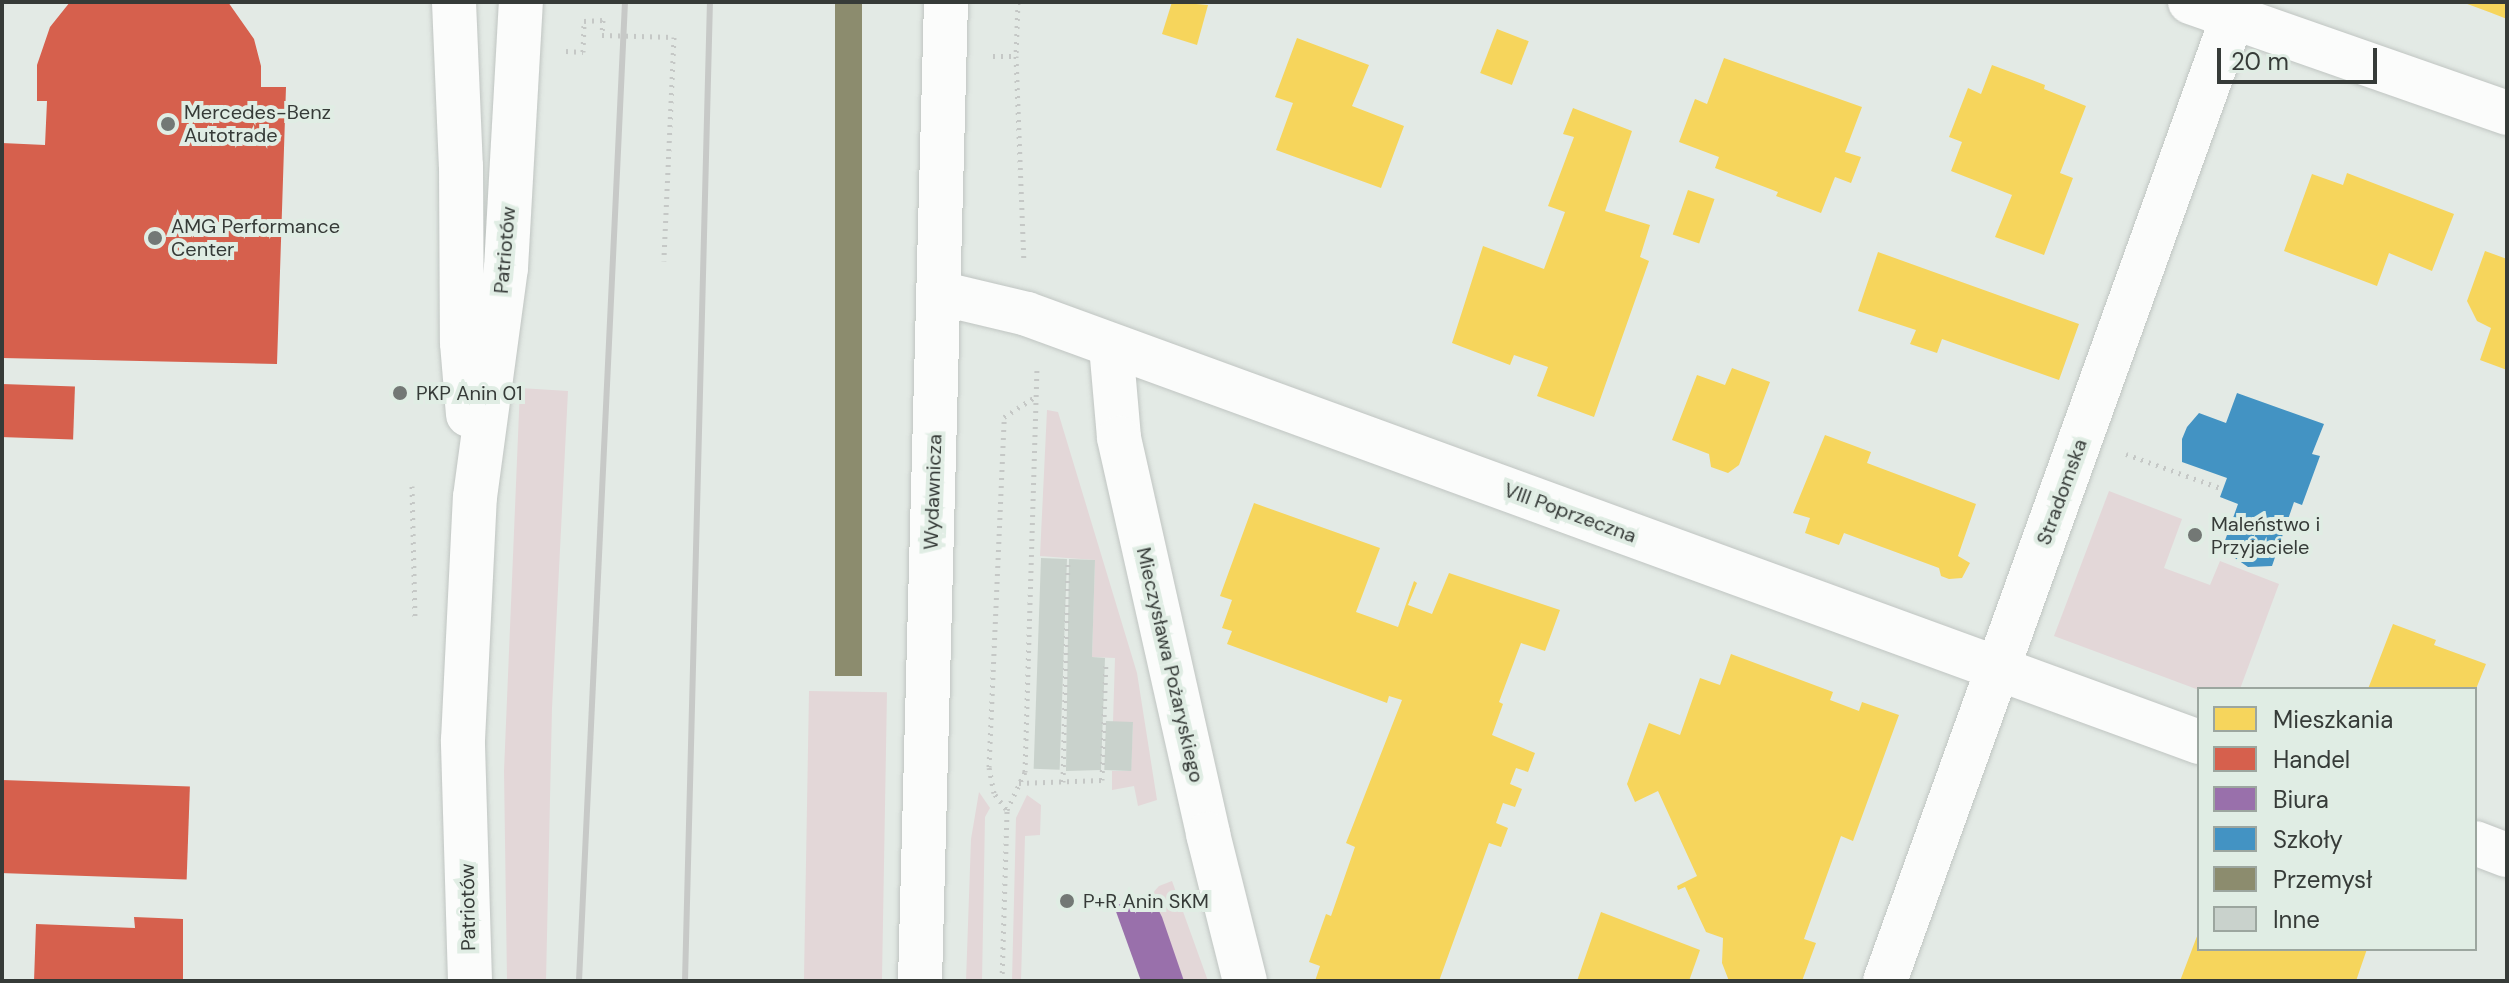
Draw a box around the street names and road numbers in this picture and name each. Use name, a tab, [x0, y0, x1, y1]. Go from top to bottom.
street label: Patriotów	[489, 205, 521, 295]
street label: Wydawnicza	[919, 434, 947, 550]
street label: Stradomska	[2032, 436, 2092, 548]
street label: VIII Poprzeczna	[1501, 478, 1639, 548]
street label: Mieczysława Pożaryskiego	[1131, 545, 1209, 785]
street label: Patriotów	[455, 863, 481, 951]

